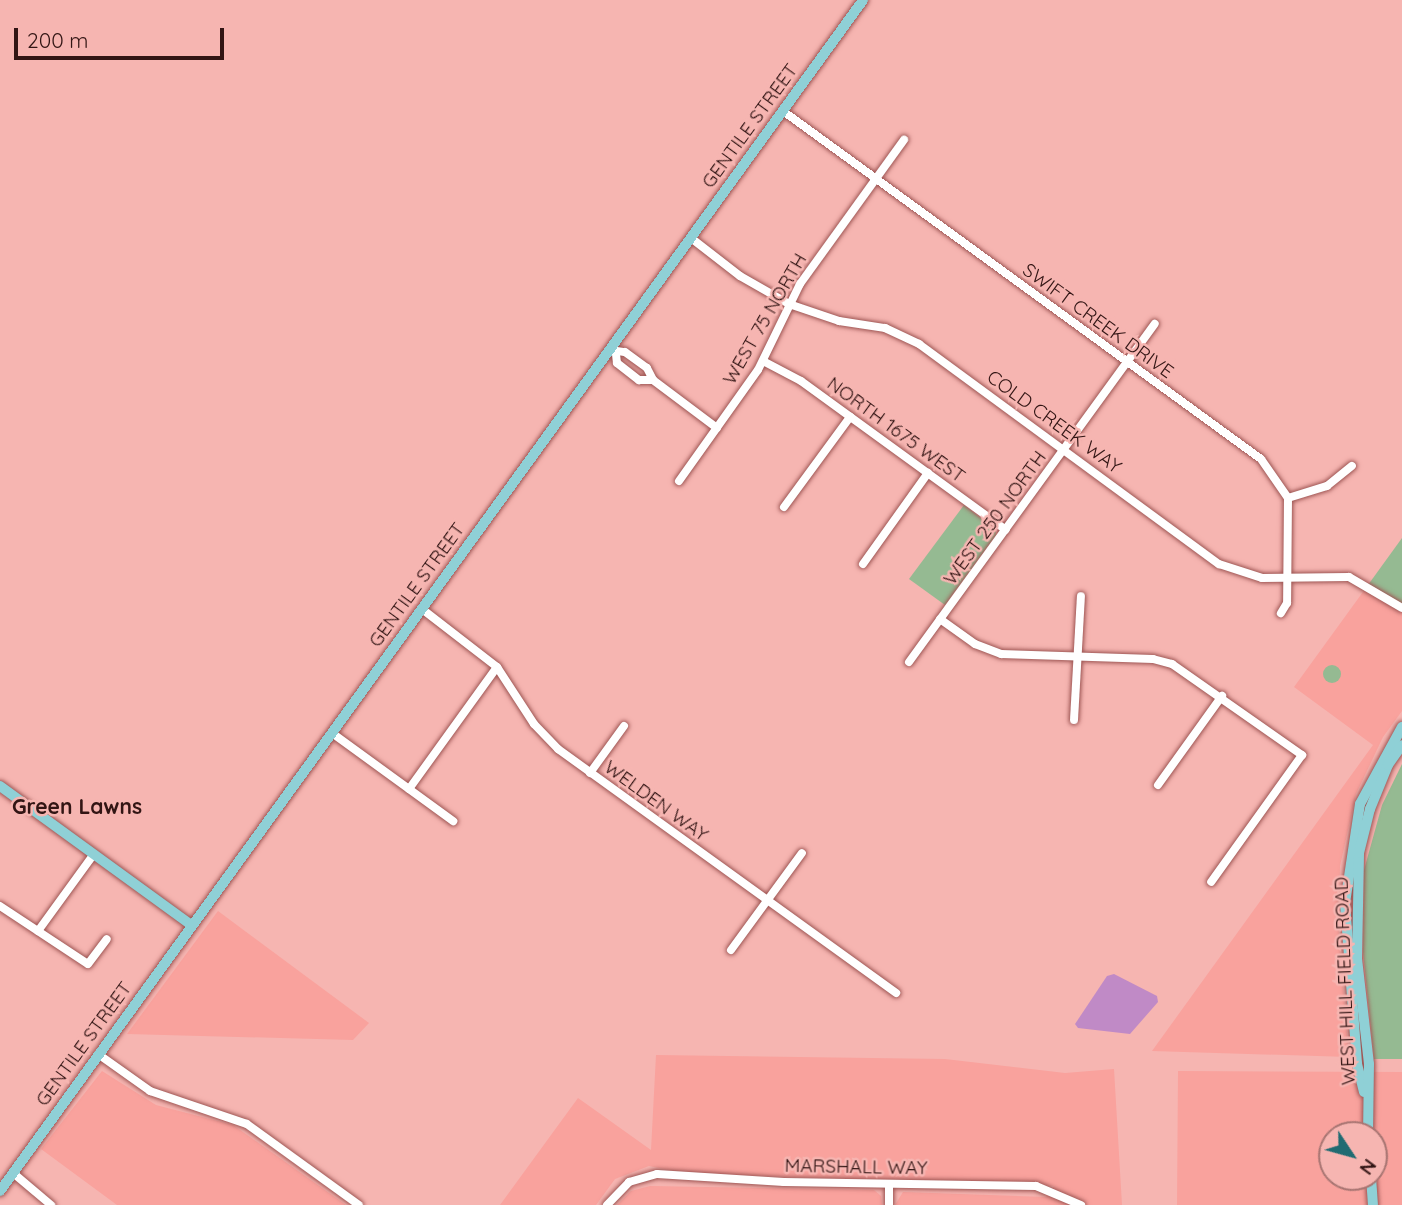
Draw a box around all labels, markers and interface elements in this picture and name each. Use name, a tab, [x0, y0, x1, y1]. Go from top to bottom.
scale bar	[18, 14, 228, 58]
text: 200 m	[27, 27, 89, 53]
street label: GENTILE STREET	[697, 59, 803, 193]
street label: WEST 75 NORTH	[718, 249, 812, 389]
street label: SWIFT CREEK DRIVE	[1018, 259, 1178, 383]
street label: COLD CREEK WAY	[982, 366, 1126, 478]
street label: NORTH 1675 WEST	[823, 372, 969, 488]
street label: WEST 250 NORTH	[939, 447, 1051, 589]
street label: GENTILE STREET	[364, 518, 470, 652]
street label: WELDEN WAY	[600, 756, 712, 846]
district label: Green Lawns	[12, 793, 142, 819]
street label: WEST HILL FIELD ROAD	[1330, 876, 1360, 1086]
street label: GENTILE STREET	[31, 977, 137, 1111]
north arrow	[1318, 1121, 1388, 1191]
street label: MARSHALL WAY	[784, 1154, 928, 1180]
text: N	[1355, 1154, 1382, 1180]

